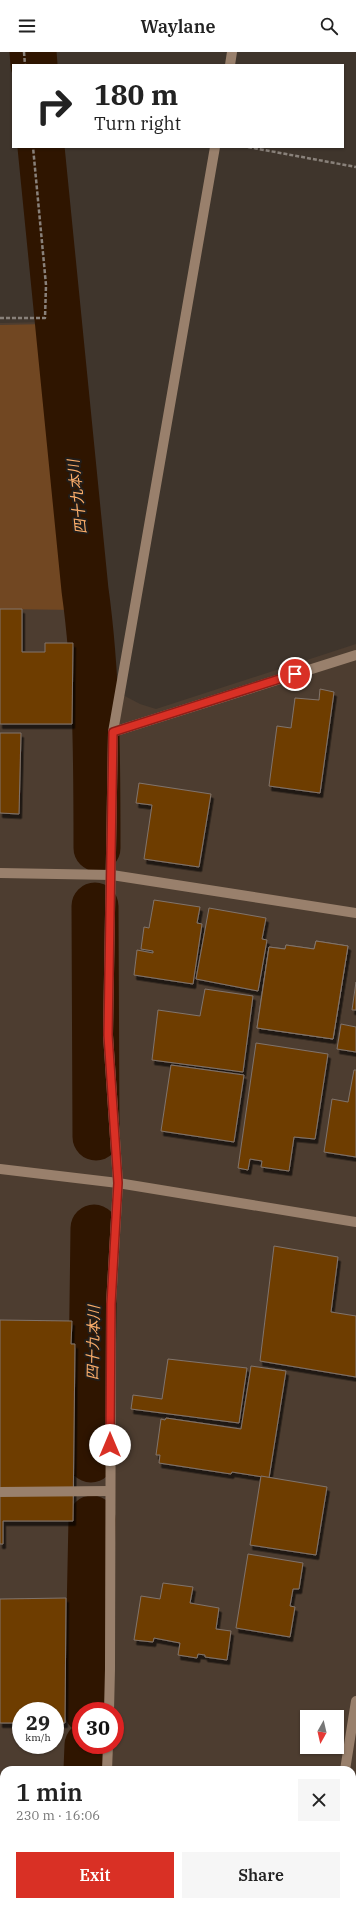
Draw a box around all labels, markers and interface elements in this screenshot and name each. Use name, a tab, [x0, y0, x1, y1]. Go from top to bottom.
icon: menu	[16, 15, 38, 37]
text: Waylane	[141, 15, 215, 38]
icon: search	[318, 15, 340, 37]
text: 180 m	[94, 76, 178, 113]
icon: right	[28, 80, 80, 132]
text: Turn right	[94, 112, 181, 135]
water label: 四十九本川	[63, 457, 90, 535]
pin	[278, 657, 312, 691]
icon: arrive	[284, 663, 306, 685]
water label: 四十九本川	[83, 1303, 103, 1381]
position arrow	[89, 1424, 131, 1466]
speed limit sign: 30	[72, 1702, 124, 1754]
text: 29	[26, 1709, 50, 1736]
north arrow	[300, 1710, 344, 1754]
map controls	[300, 1710, 344, 1754]
text: km/h	[25, 1731, 51, 1744]
text: 1 min	[16, 1776, 83, 1808]
button: close	[298, 1779, 340, 1821]
text: 230 m · 16:06	[16, 1807, 100, 1824]
button: Exit	[16, 1852, 174, 1898]
button: Share	[182, 1852, 340, 1898]

